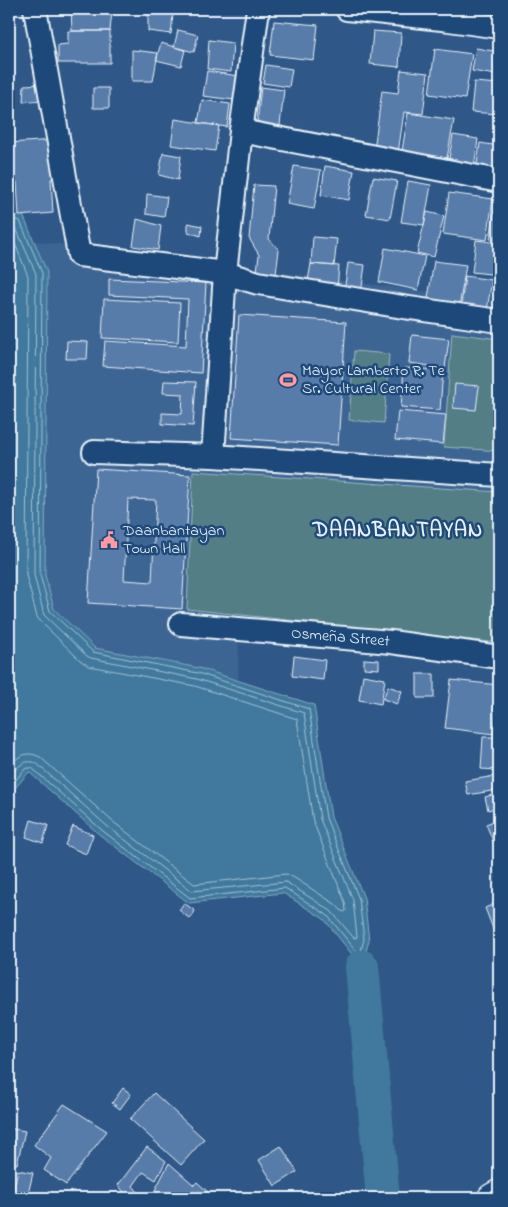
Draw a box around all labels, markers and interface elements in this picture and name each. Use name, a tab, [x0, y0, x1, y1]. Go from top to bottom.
place label: Mayor Lamberto R. Te Sr. Cultural Center	[302, 359, 446, 401]
sports icon: Mayor Lamberto R. Te Sr. Cultural Center	[278, 370, 298, 390]
district label: DAANBANTAYAN	[312, 516, 483, 546]
place label: Daanbantayan Town Hall	[122, 519, 224, 561]
public building icon: Daanbantayan Town Hall	[99, 530, 119, 550]
street label: Osmeña Street	[290, 621, 391, 654]

